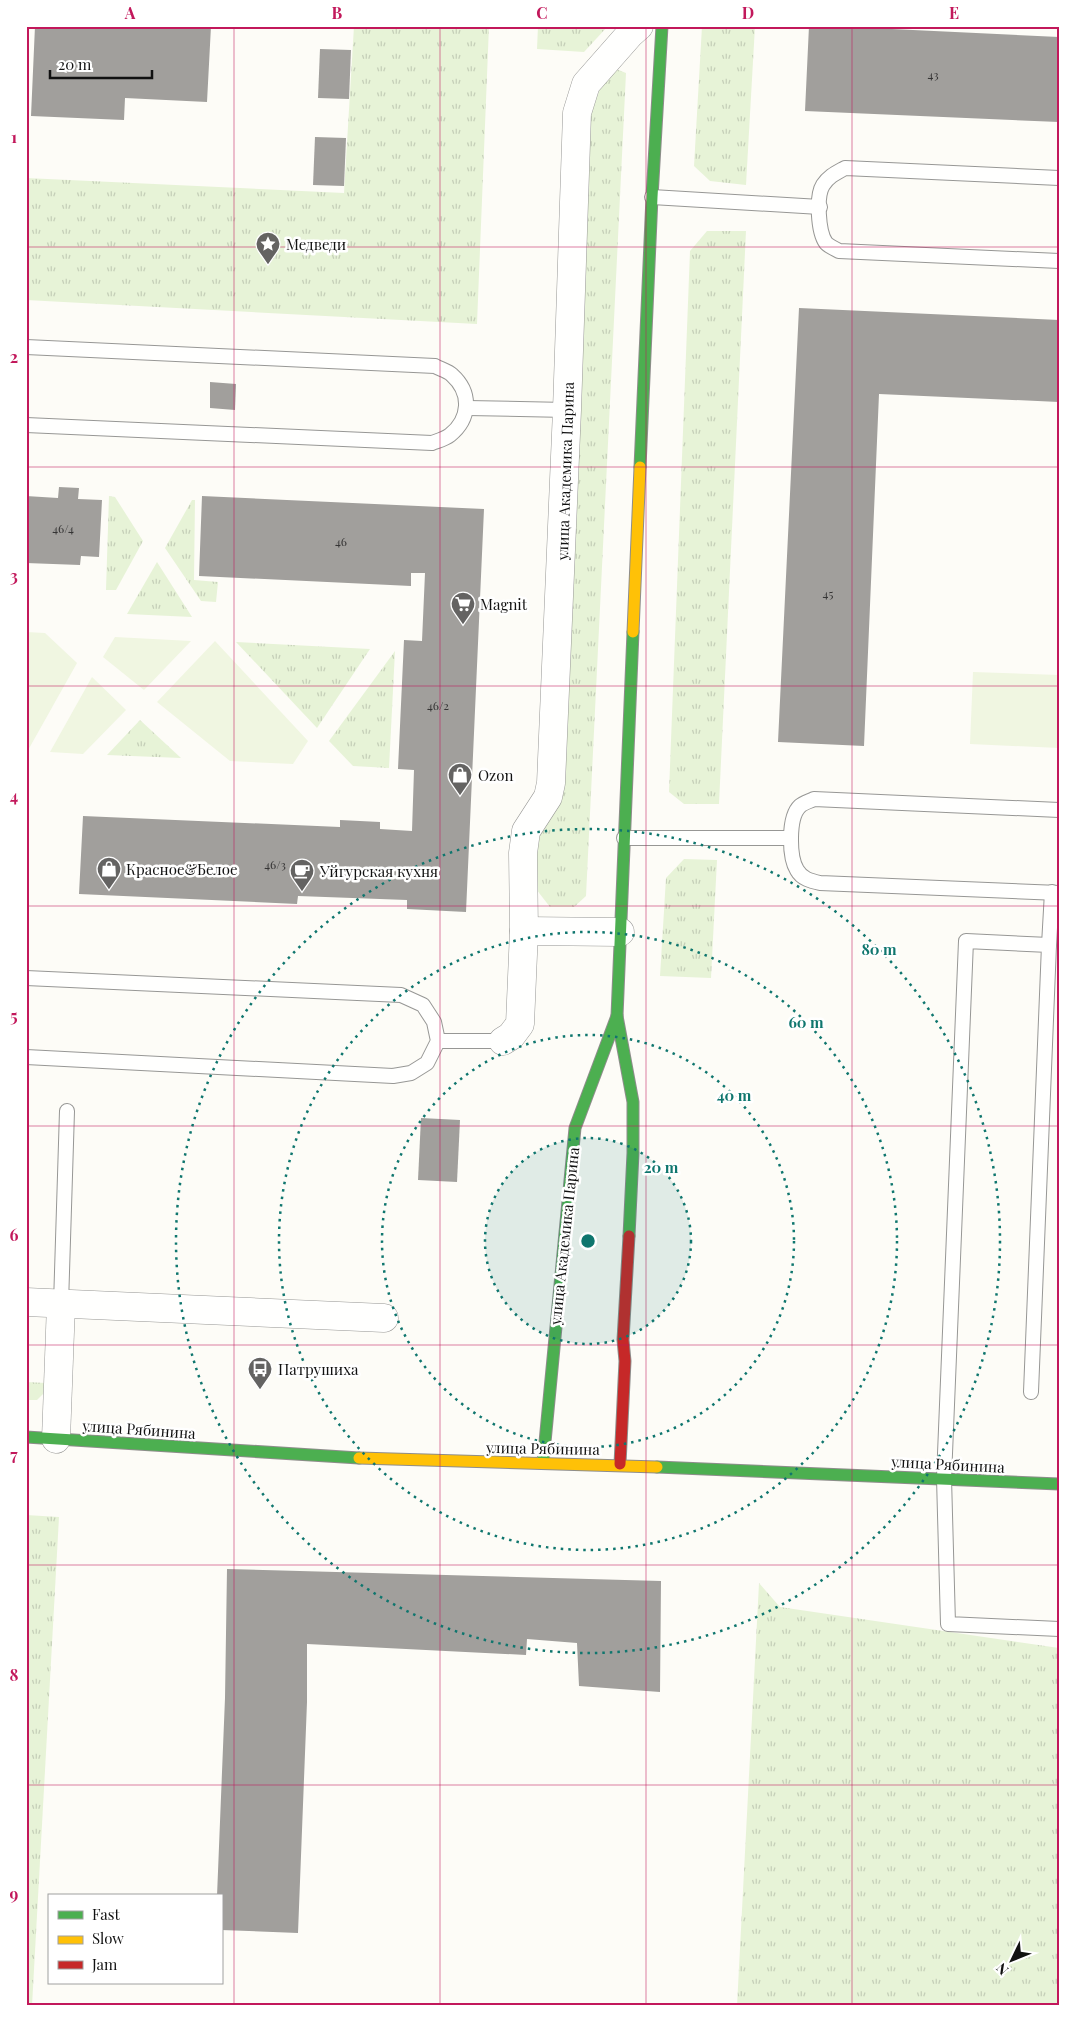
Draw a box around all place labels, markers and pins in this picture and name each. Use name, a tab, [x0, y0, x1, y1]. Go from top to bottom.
place icon: Медведи	[255, 231, 281, 265]
place label: Медведи	[286, 234, 346, 254]
supermarket icon: Magnit	[450, 591, 476, 625]
place label: Magnit	[480, 594, 528, 614]
shop icon: Ozon	[447, 762, 473, 796]
place label: Ozon	[478, 765, 513, 785]
shop icon: Красное&Белое	[96, 856, 122, 890]
cafe icon: Уйгурская кухня	[289, 858, 315, 892]
place label: Красное&Белое	[126, 859, 237, 879]
place label: Уйгурская кухня	[319, 861, 438, 881]
centre of rings	[579, 1232, 597, 1250]
bus stop icon: Патрушиха	[247, 1356, 273, 1390]
place label: Патрушиха	[278, 1359, 359, 1379]

